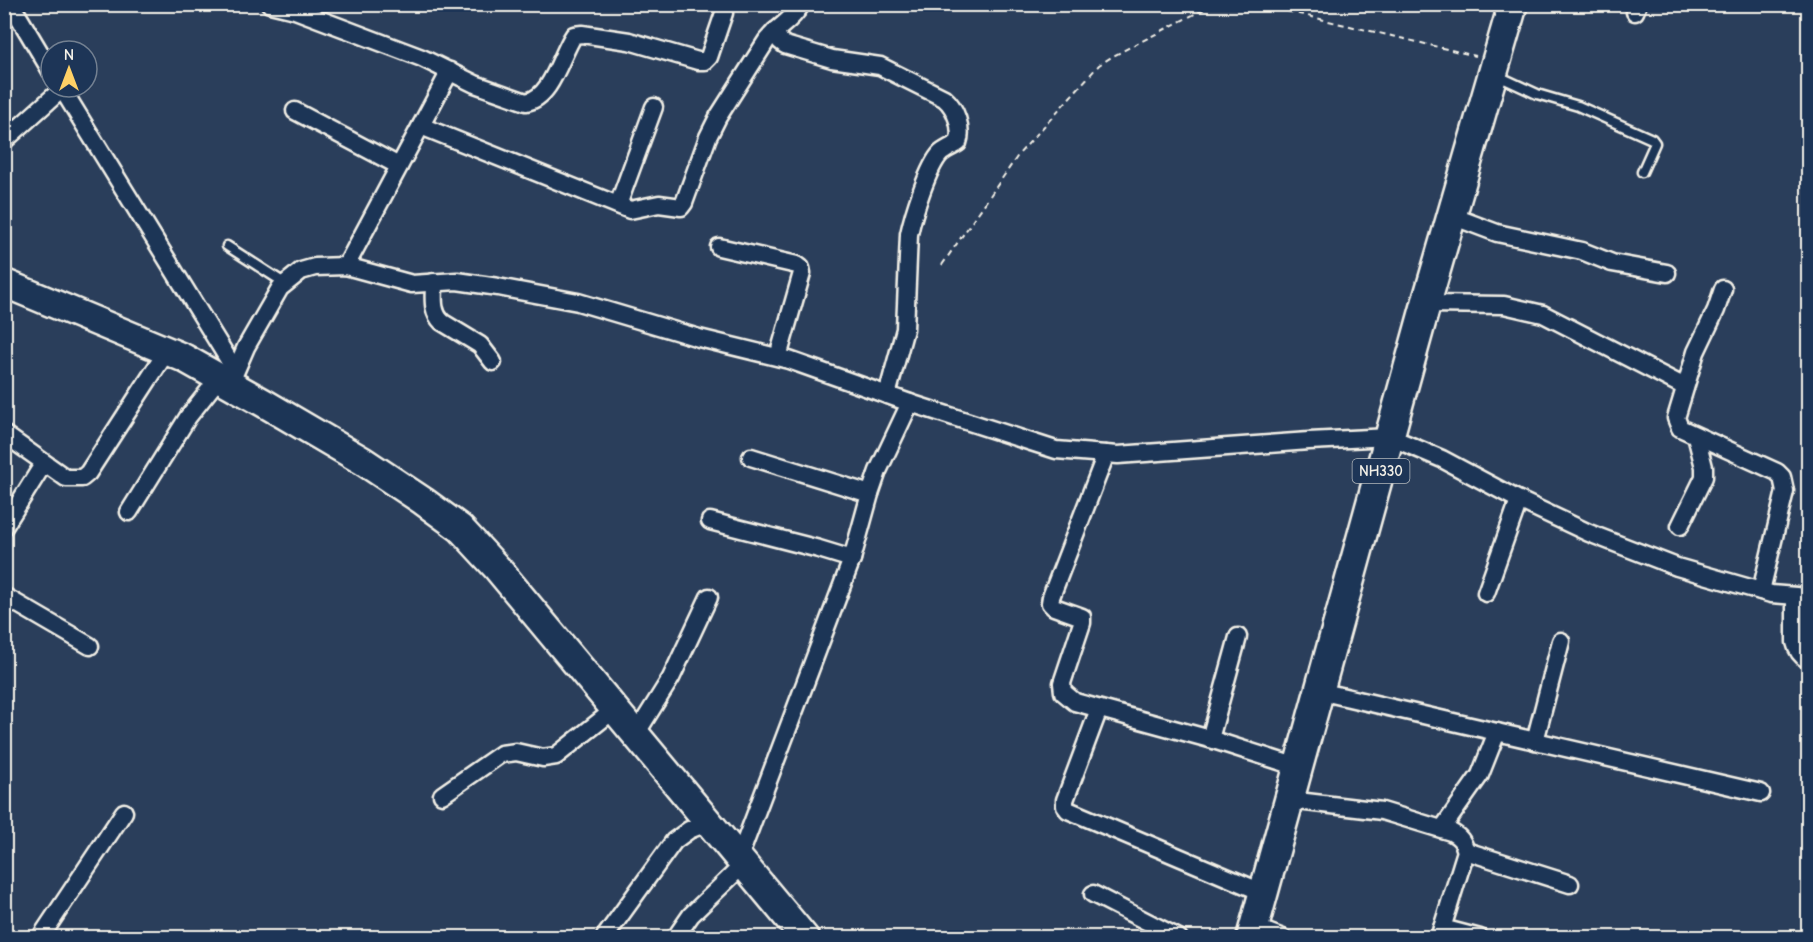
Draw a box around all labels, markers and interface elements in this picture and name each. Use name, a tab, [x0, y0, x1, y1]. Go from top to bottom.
north arrow	[39, 39, 99, 99]
text: N	[64, 46, 74, 64]
road number: NH330	[1352, 459, 1410, 483]

